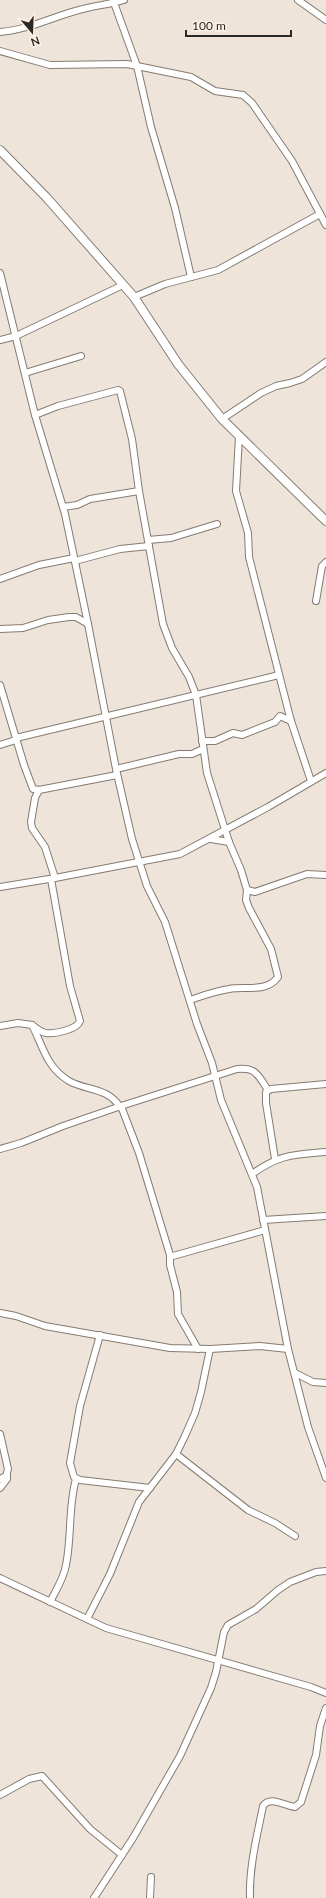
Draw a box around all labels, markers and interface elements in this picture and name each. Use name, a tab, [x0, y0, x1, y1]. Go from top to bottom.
north arrow	[12, 12, 52, 52]
scale bar	[186, 12, 291, 38]
text: 100 m	[192, 18, 226, 33]
text: N	[29, 34, 42, 49]

